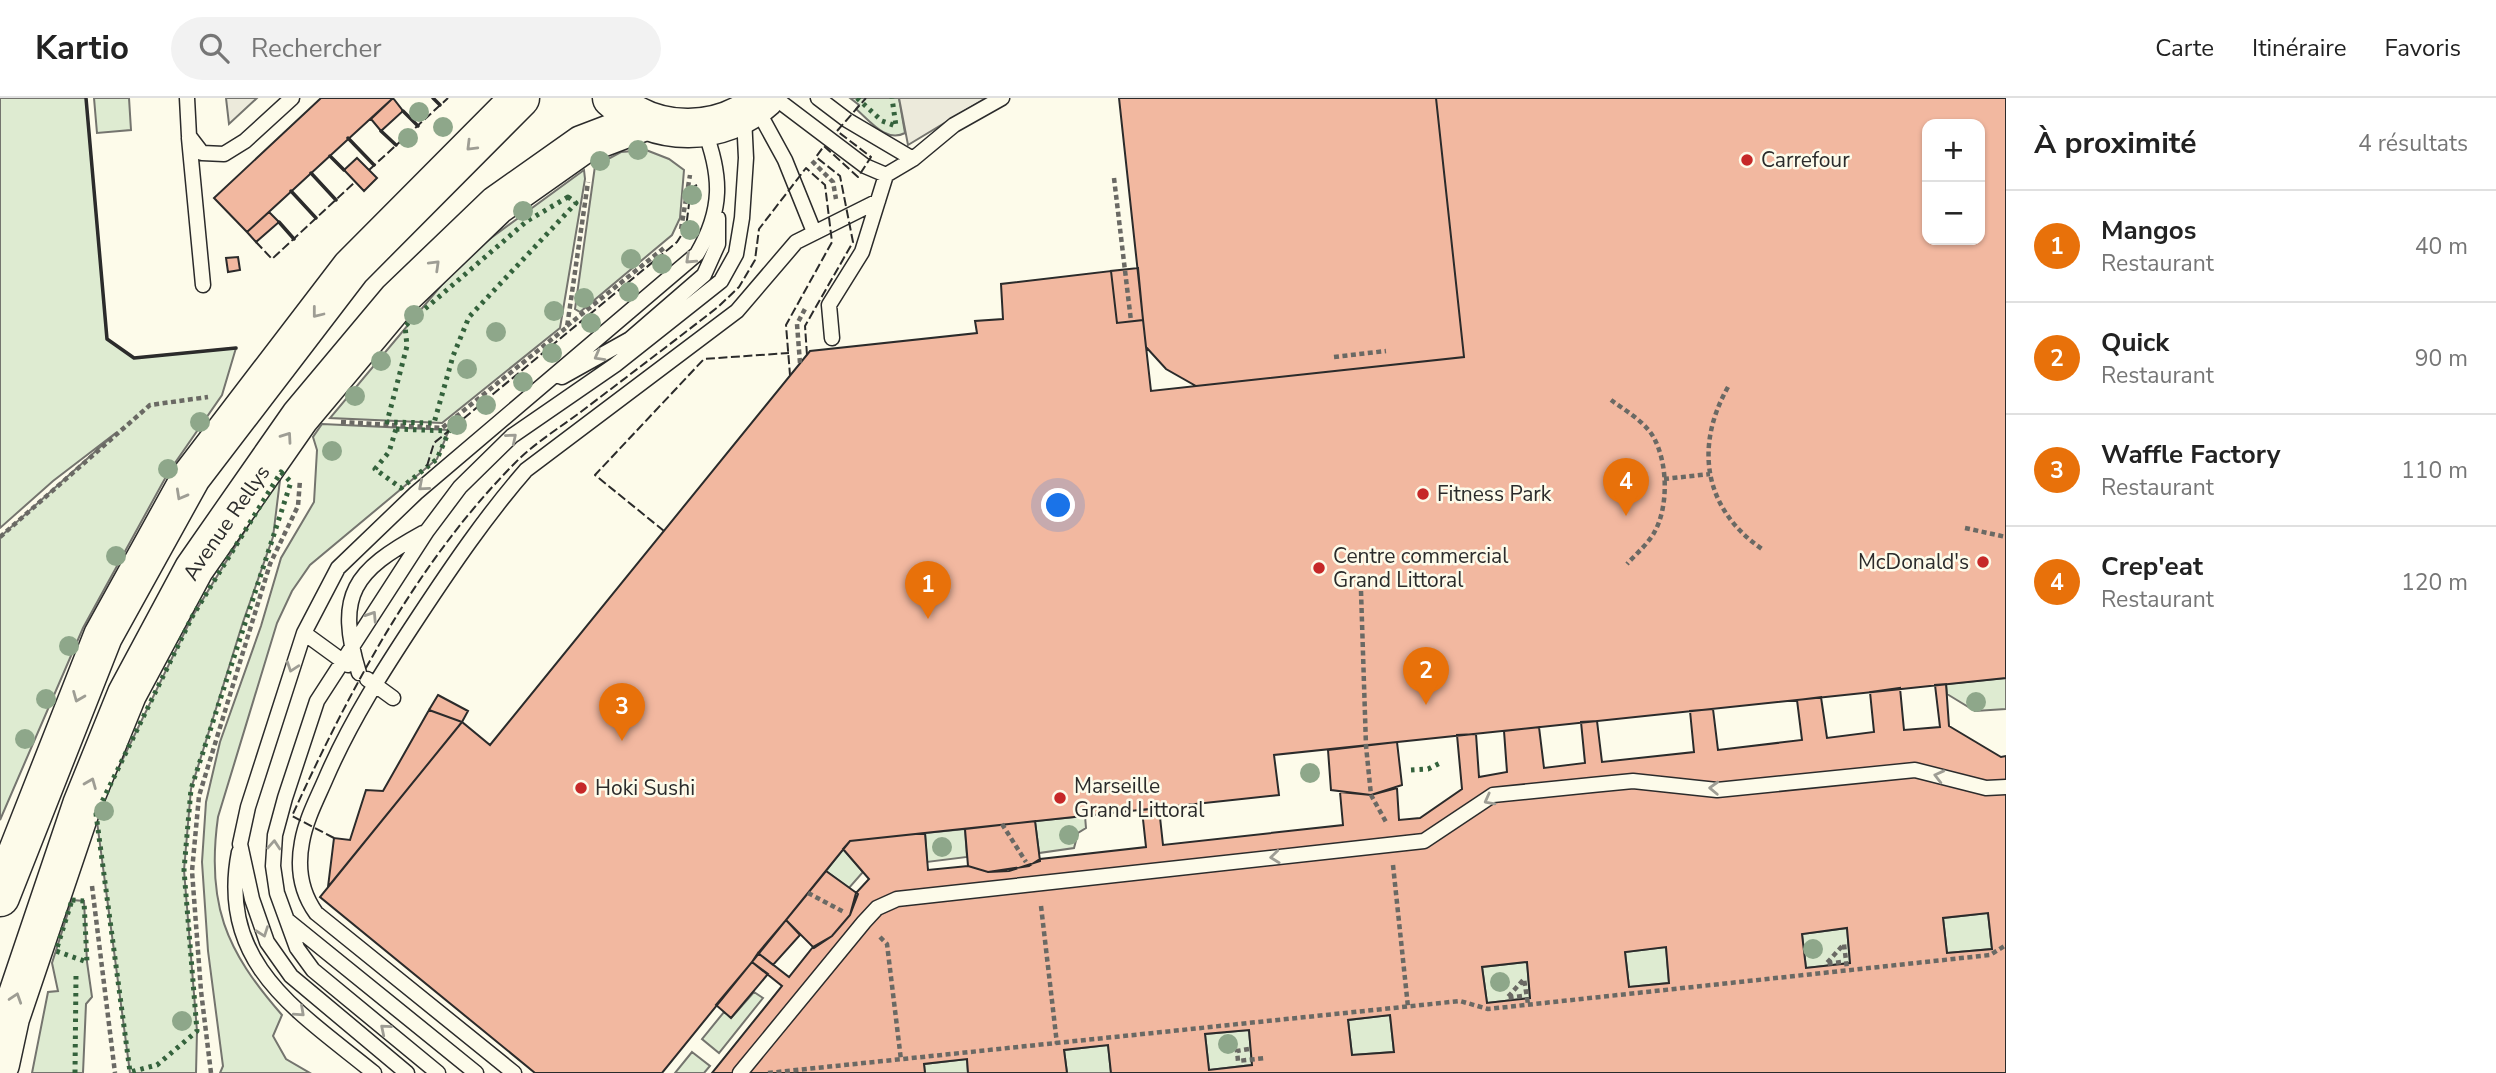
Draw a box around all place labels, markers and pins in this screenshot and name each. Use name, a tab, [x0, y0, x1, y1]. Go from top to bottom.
place label: Carrefour	[1761, 146, 1850, 174]
marker: Carrefour	[1739, 152, 1755, 168]
pin: 4	[1603, 458, 1649, 516]
place label: Fitness Park	[1437, 480, 1552, 508]
marker: Fitness Park	[1415, 486, 1431, 502]
place label: Centre commercial Grand Littoral	[1333, 542, 1509, 594]
place label: McDonald's	[1858, 548, 1969, 576]
marker: McDonald's	[1975, 554, 1991, 570]
marker: Centre commercial Grand Littoral	[1311, 560, 1327, 576]
pin: 1	[905, 561, 951, 619]
pin: 2	[1403, 647, 1449, 705]
pin: 3	[599, 683, 645, 741]
place label: Marseille Grand Littoral	[1074, 772, 1205, 824]
place label: Hoki Sushi	[595, 774, 695, 802]
marker: Hoki Sushi	[573, 780, 589, 796]
marker: Marseille Grand Littoral	[1052, 790, 1068, 806]

